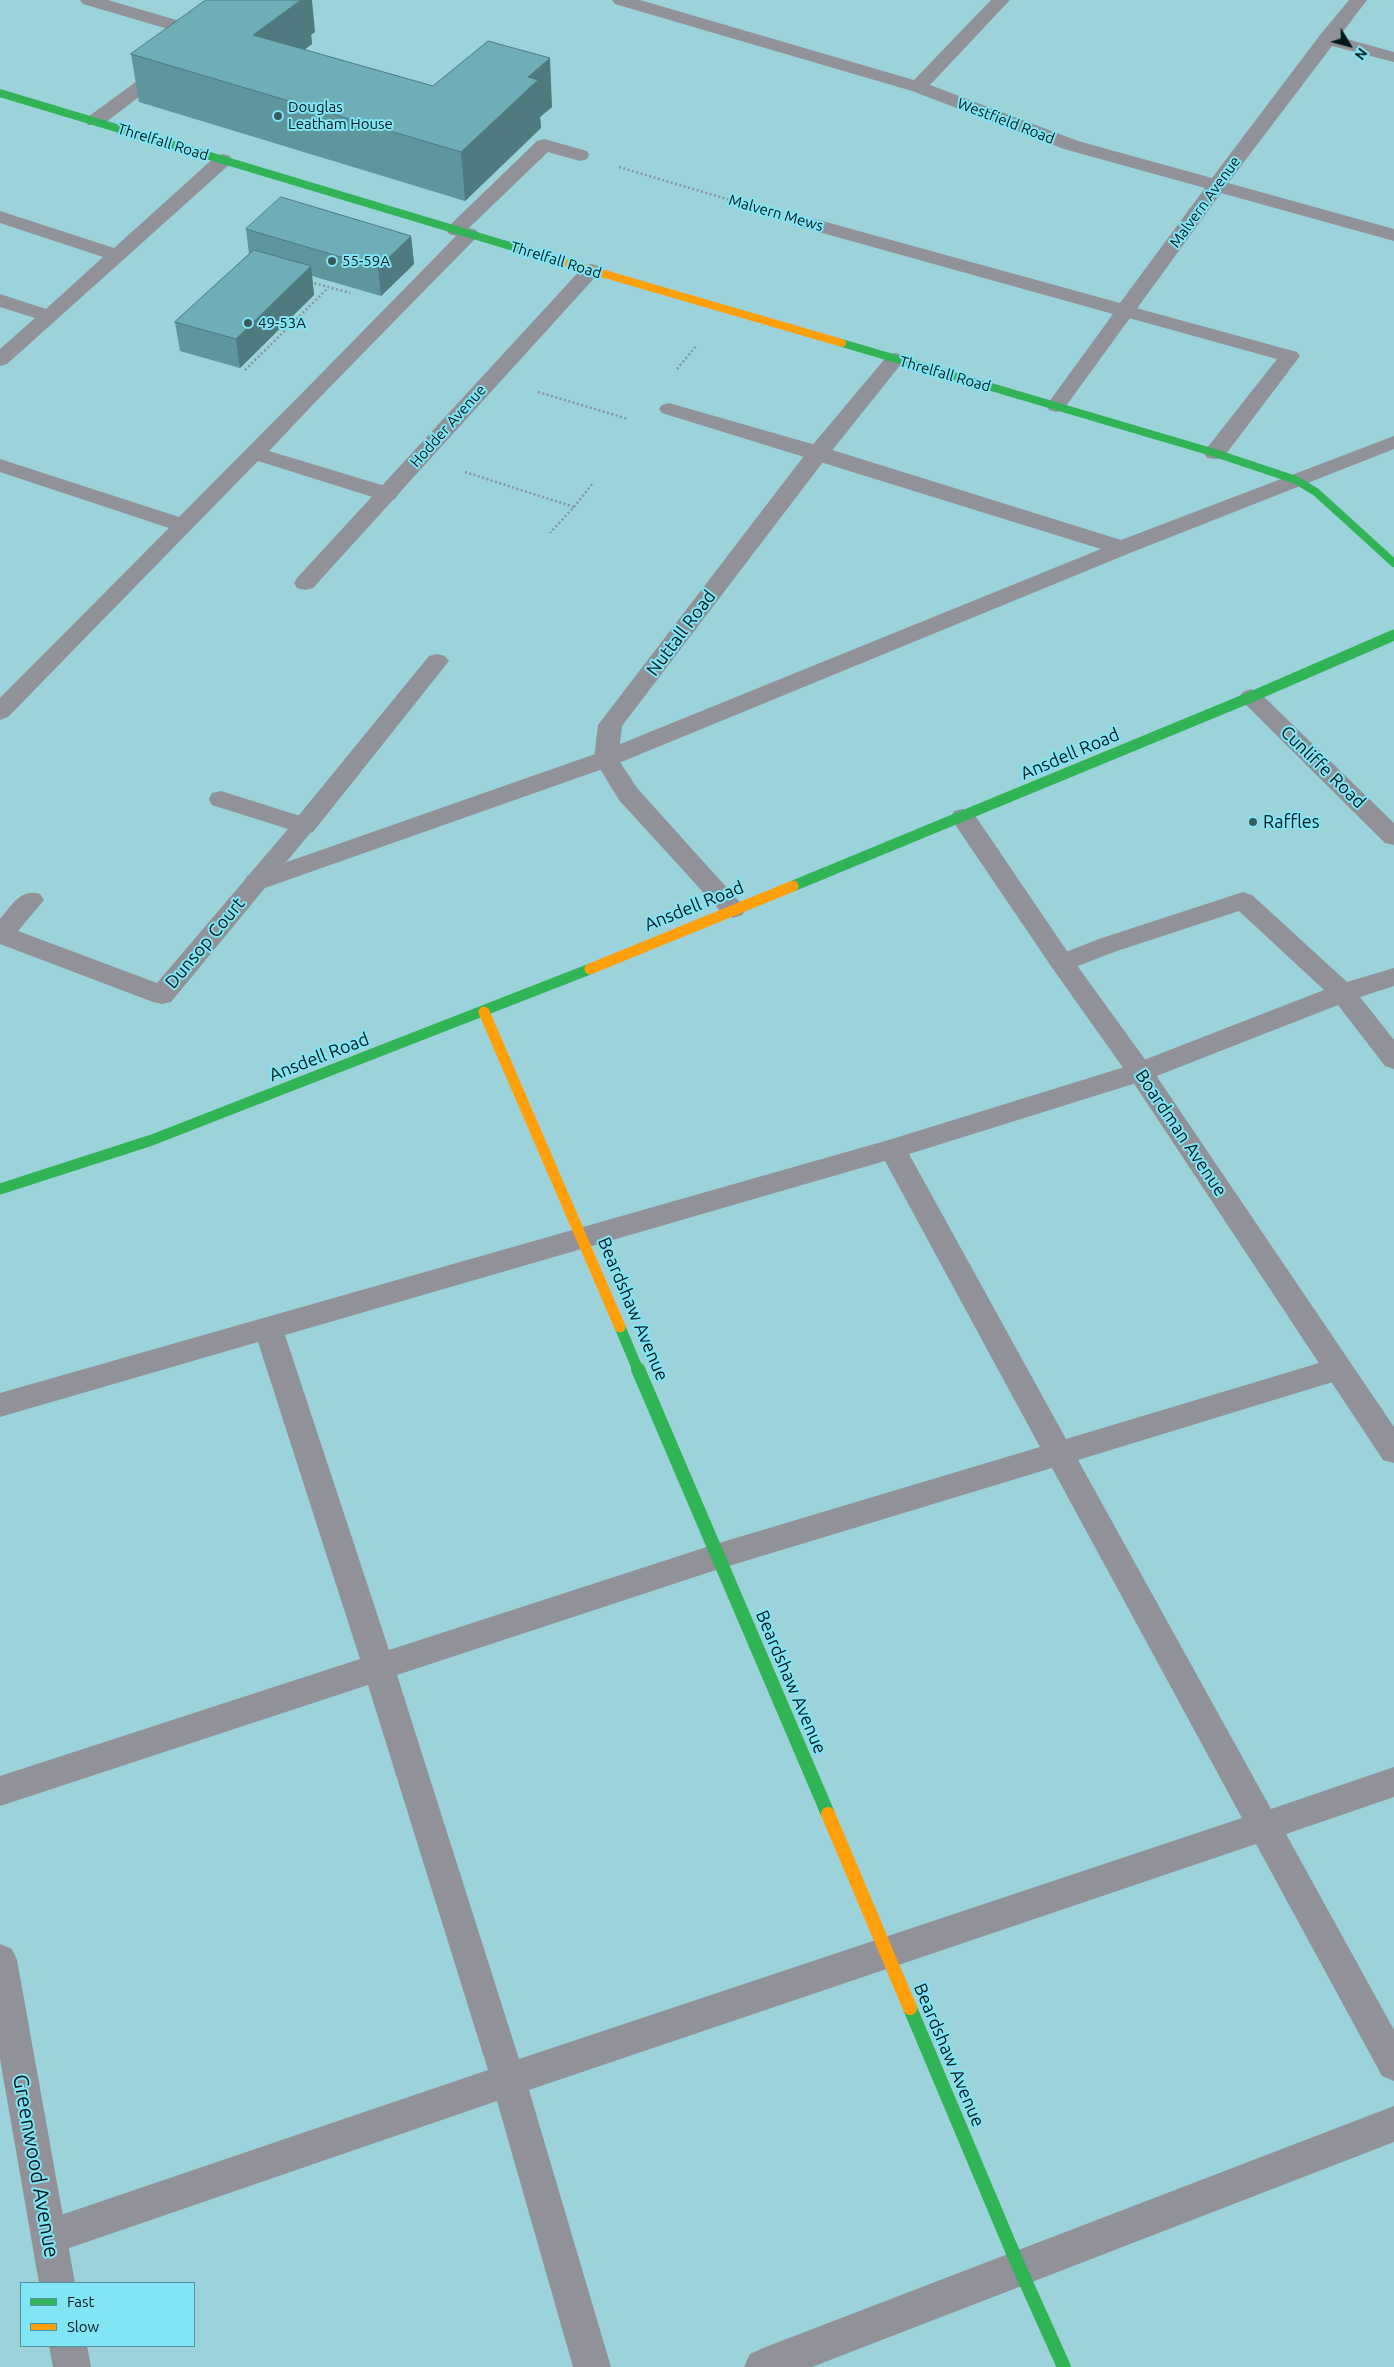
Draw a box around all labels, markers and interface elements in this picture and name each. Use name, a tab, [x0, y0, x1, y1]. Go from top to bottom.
north arrow	[1324, 20, 1374, 70]
text: N	[1351, 45, 1371, 63]
street label: Westfield Road	[955, 94, 1057, 148]
place label: Douglas Leatham House	[288, 98, 393, 133]
marker: Douglas Leatham House	[272, 110, 284, 122]
street label: Threlfall Road	[115, 120, 211, 164]
street label: Malvern Avenue	[1166, 153, 1244, 251]
street label: Malvern Mews	[727, 191, 825, 235]
street label: Threlfall Road	[508, 238, 604, 282]
place label: 55-59A	[342, 252, 390, 270]
marker: 55-59A	[326, 255, 338, 267]
place label: 49-53A	[258, 314, 306, 332]
marker: 49-53A	[242, 317, 254, 329]
street label: Threlfall Road	[897, 352, 993, 396]
street label: Hodder Avenue	[406, 381, 490, 471]
street label: Nuttall Road	[642, 586, 720, 680]
street label: Cunliffe Road	[1276, 721, 1370, 813]
street label: Ansdell Road	[1017, 723, 1123, 785]
place label: Raffles	[1263, 811, 1320, 833]
marker: Raffles	[1247, 816, 1259, 828]
street label: Ansdell Road	[641, 876, 747, 936]
street label: Dunsop Court	[161, 893, 249, 993]
street label: Ansdell Road	[266, 1028, 372, 1086]
street label: Boardman Avenue	[1131, 1065, 1231, 1201]
street label: Beardshaw Avenue	[593, 1234, 673, 1384]
street label: Beardshaw Avenue	[751, 1607, 831, 1757]
street label: Beardshaw Avenue	[909, 1980, 989, 2130]
street label: Greenwood Avenue	[7, 2072, 65, 2260]
legend	[20, 2282, 195, 2347]
text: Fast	[67, 2293, 94, 2310]
text: Slow	[67, 2318, 99, 2335]

